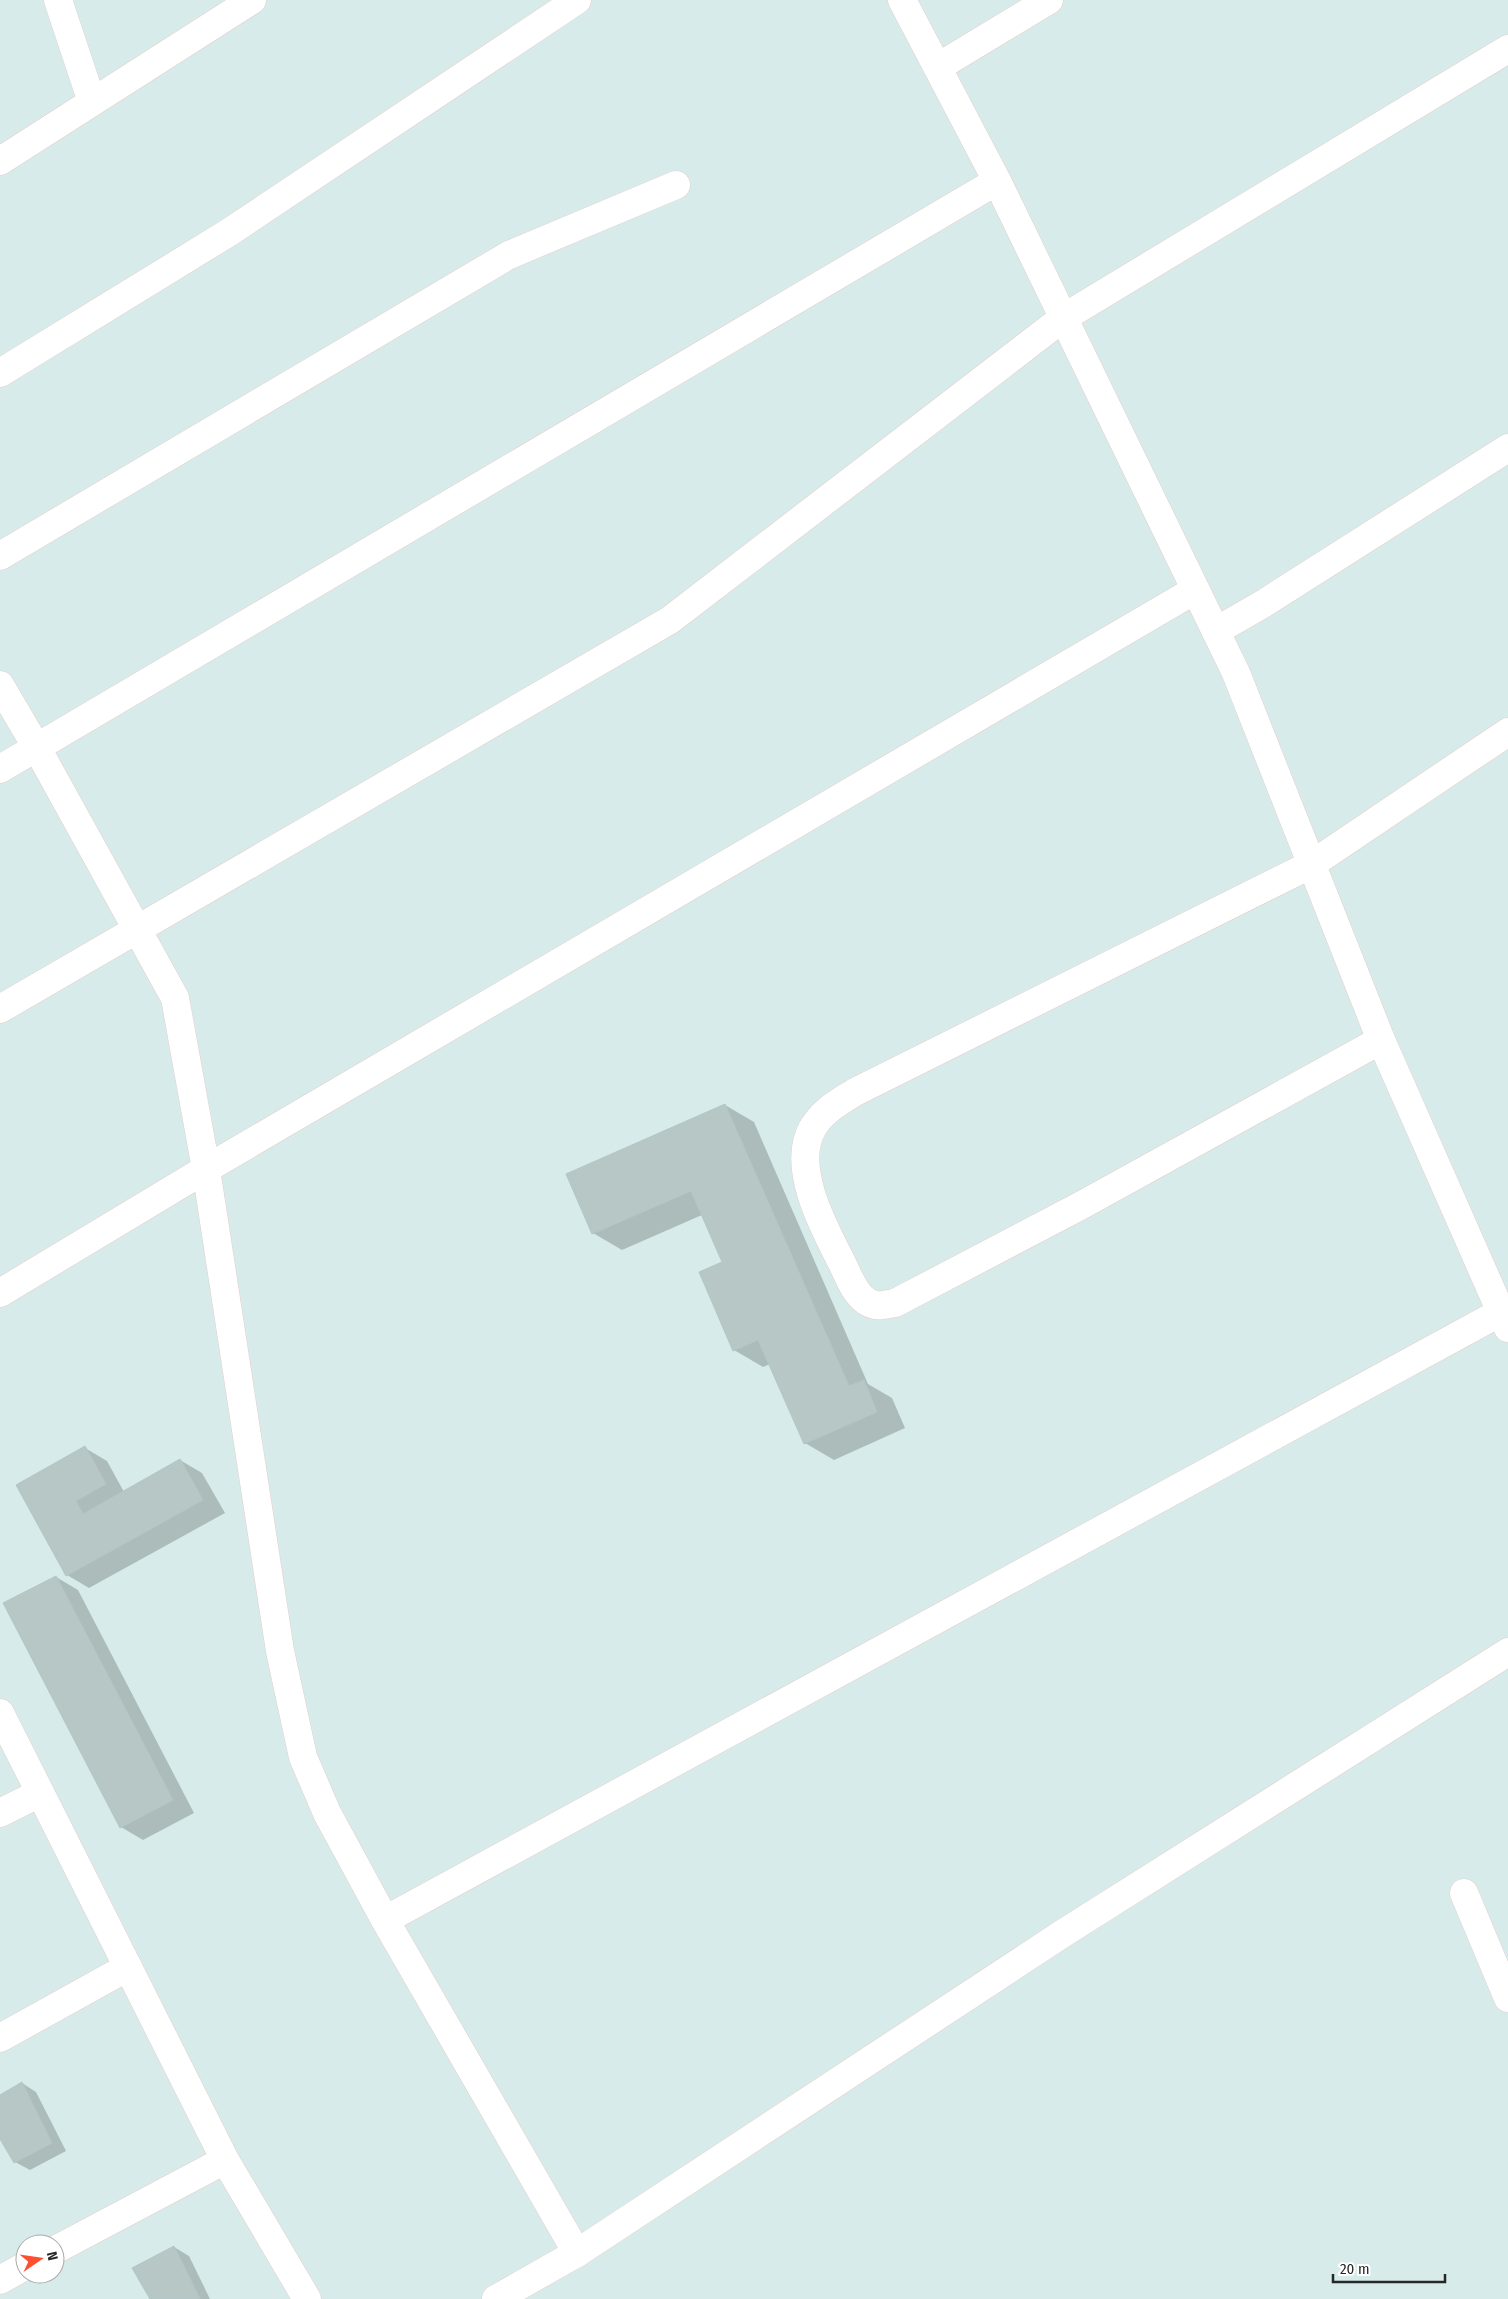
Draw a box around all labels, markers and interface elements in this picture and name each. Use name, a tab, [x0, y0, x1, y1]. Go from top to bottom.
north arrow	[15, 2234, 65, 2284]
text: N	[43, 2250, 61, 2262]
scale bar	[1333, 2252, 1446, 2284]
text: 20 m	[1340, 2260, 1370, 2278]

